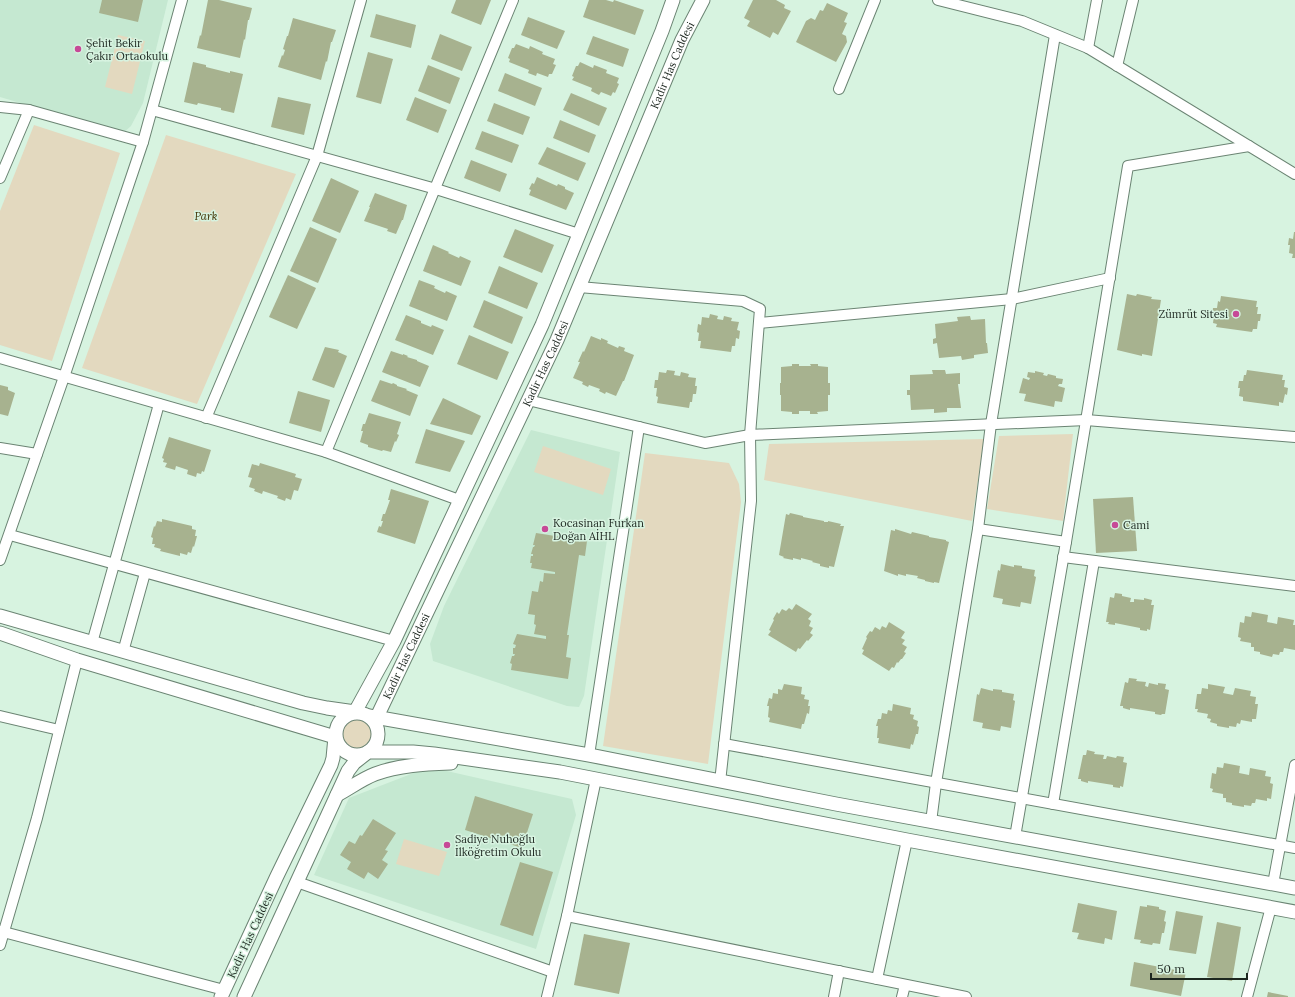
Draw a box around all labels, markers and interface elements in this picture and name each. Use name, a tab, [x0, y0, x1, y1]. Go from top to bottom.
street label: Kadir Has Caddesi	[647, 19, 697, 111]
place label: Şehit Bekir Çakır Ortaokulu	[86, 36, 168, 63]
marker: Şehit Bekir Çakır Ortaokulu	[73, 44, 83, 54]
park label: Park	[194, 209, 218, 223]
place label: Zümrüt Sitesi	[1159, 307, 1228, 321]
marker: Zümrüt Sitesi	[1231, 309, 1241, 319]
street label: Kadir Has Caddesi	[519, 318, 571, 409]
place label: Kocasinan Furkan Doğan AİHL	[553, 516, 644, 543]
place label: Cami	[1123, 518, 1149, 532]
marker: Cami	[1110, 520, 1120, 530]
marker: Kocasinan Furkan Doğan AİHL	[540, 524, 550, 534]
street label: Kadir Has Caddesi	[380, 611, 432, 701]
place label: Sadiye Nuhoğlu İlköğretim Okulu	[455, 832, 542, 859]
marker: Sadiye Nuhoğlu İlköğretim Okulu	[442, 840, 452, 850]
street label: Kadir Has Caddesi	[224, 890, 276, 980]
scale bar	[1151, 955, 1247, 981]
text: 50 m	[1157, 961, 1185, 976]

